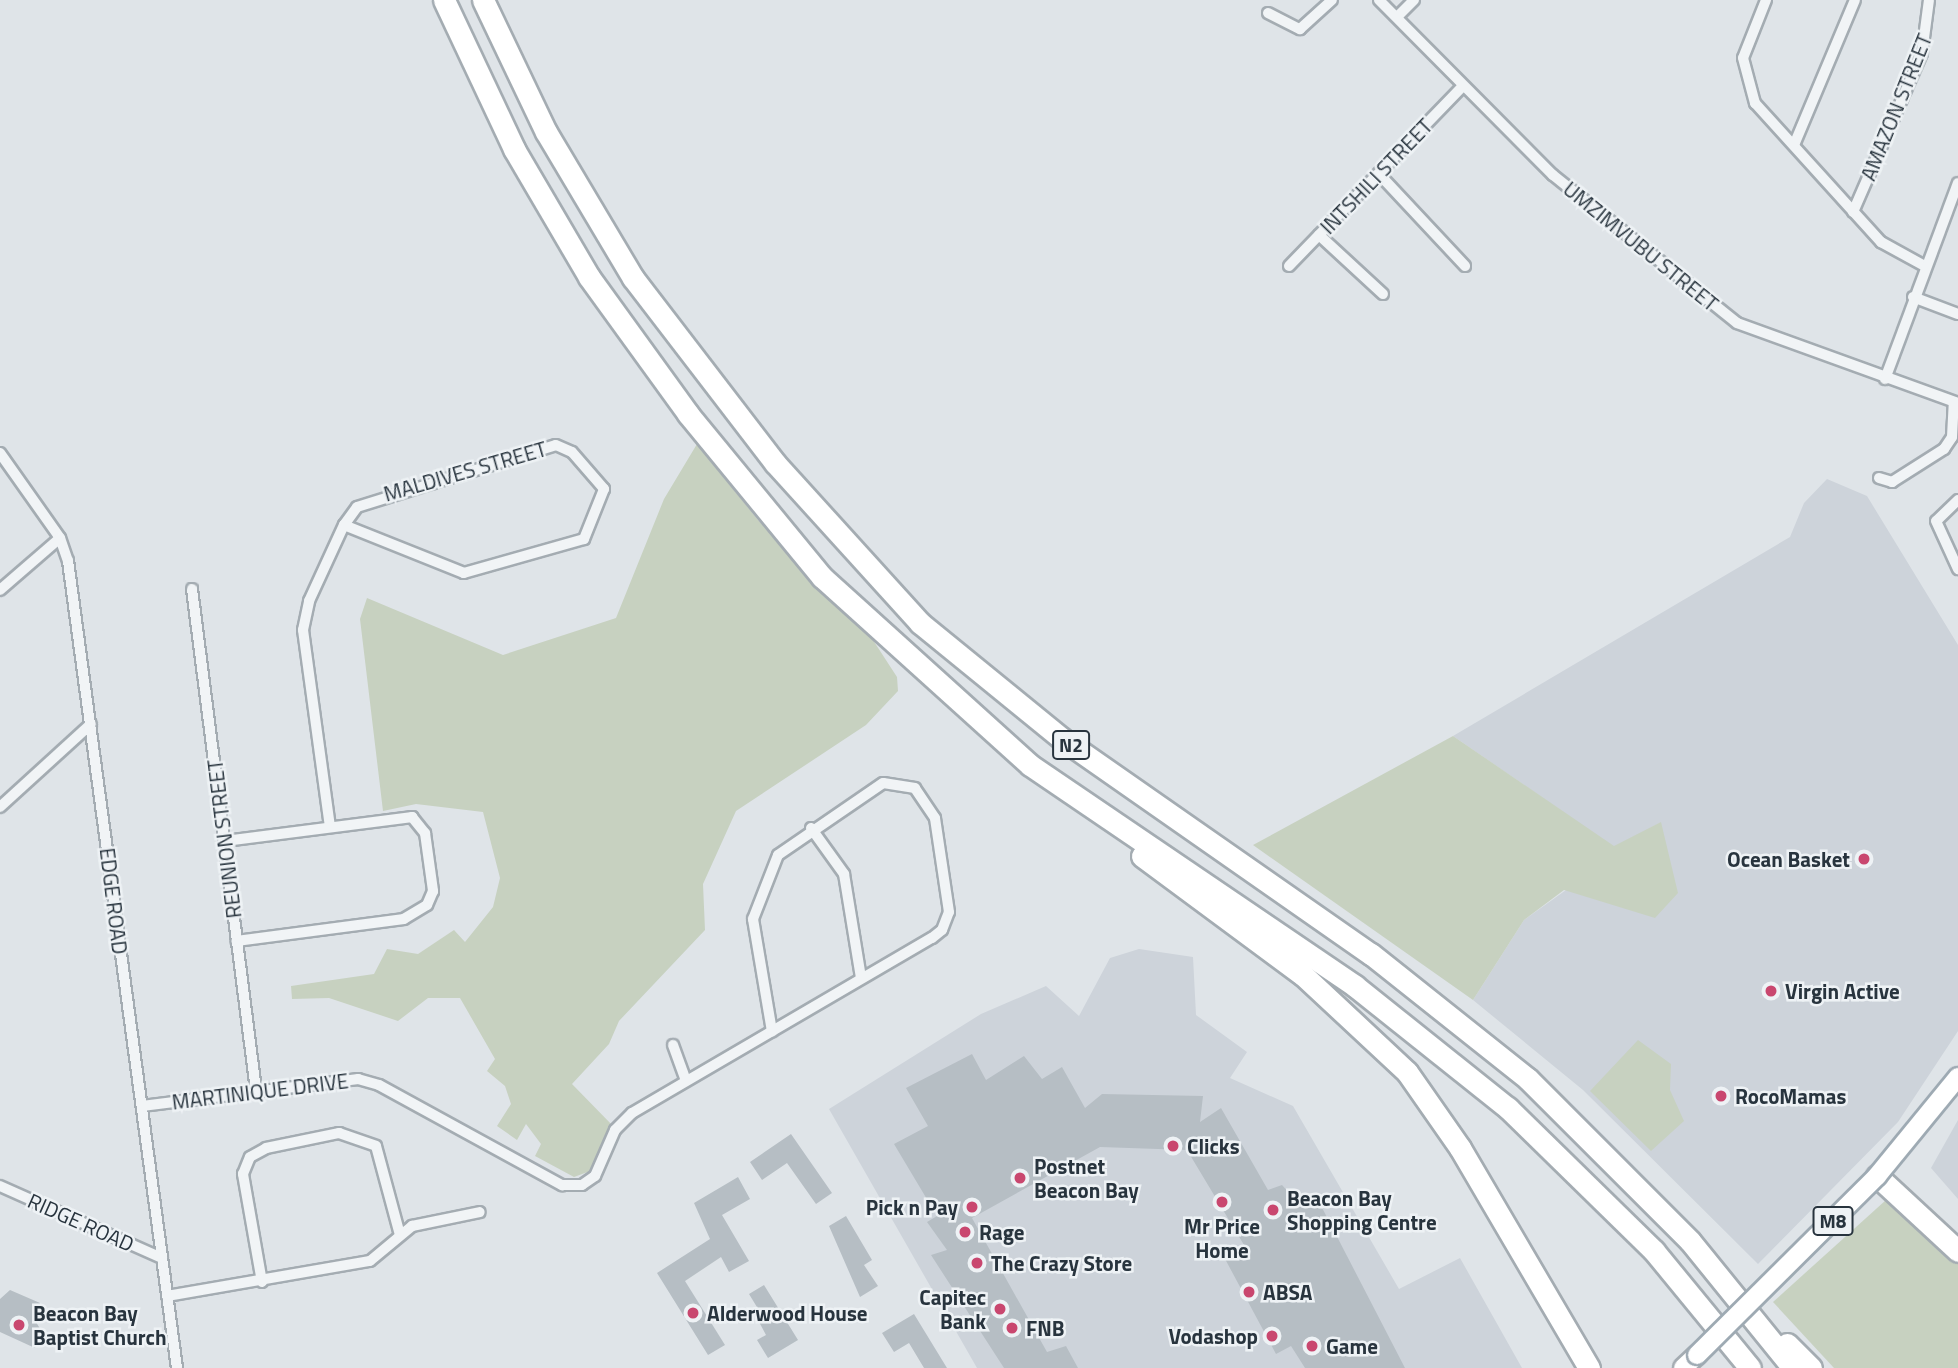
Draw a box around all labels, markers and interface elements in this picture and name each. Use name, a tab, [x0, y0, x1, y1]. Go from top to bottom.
street label: AMAZON STREET	[1855, 30, 1937, 184]
street label: INTSHILI STREET	[1315, 113, 1437, 239]
street label: UMZIMVUBU STREET	[1559, 176, 1723, 316]
street label: MALDIVES STREET	[381, 436, 549, 506]
road number: N2	[1052, 730, 1090, 760]
street label: REUNION STREET	[202, 758, 246, 920]
street label: EDGE ROAD	[95, 846, 133, 956]
place label: Ocean Basket	[1727, 846, 1850, 872]
marker: Ocean Basket	[1856, 851, 1872, 867]
place label: Virgin Active	[1785, 978, 1900, 1004]
marker: Virgin Active	[1763, 983, 1779, 999]
street label: MARTINIQUE DRIVE	[170, 1068, 350, 1114]
place label: RocoMamas	[1735, 1083, 1846, 1109]
marker: RocoMamas	[1713, 1088, 1729, 1104]
place label: Clicks	[1187, 1133, 1240, 1159]
marker: Clicks	[1165, 1138, 1181, 1154]
place label: Postnet Beacon Bay	[1034, 1153, 1139, 1203]
marker: Postnet Beacon Bay	[1012, 1170, 1028, 1186]
place label: Beacon Bay Shopping Centre	[1287, 1185, 1437, 1235]
street label: RIDGE ROAD	[24, 1187, 138, 1257]
place label: Pick n Pay	[866, 1194, 958, 1220]
marker: Mr Price Home	[1214, 1194, 1230, 1210]
marker: Pick n Pay	[964, 1199, 980, 1215]
marker: Beacon Bay Shopping Centre	[1265, 1202, 1281, 1218]
road number: M8	[1812, 1205, 1854, 1236]
place label: Mr Price Home	[1184, 1213, 1260, 1263]
place label: Rage	[979, 1219, 1025, 1245]
marker: Rage	[957, 1224, 973, 1240]
place label: The Crazy Store	[991, 1250, 1132, 1276]
marker: The Crazy Store	[969, 1255, 985, 1271]
place label: ABSA	[1263, 1279, 1312, 1305]
place label: Capitec Bank	[919, 1284, 986, 1334]
marker: ABSA	[1241, 1284, 1257, 1300]
place label: Beacon Bay Baptist Church	[33, 1300, 167, 1350]
place label: Alderwood House	[707, 1300, 868, 1326]
marker: Capitec Bank	[992, 1301, 1008, 1317]
marker: Alderwood House	[685, 1305, 701, 1321]
place label: FNB	[1026, 1315, 1064, 1341]
marker: Beacon Bay Baptist Church	[11, 1317, 27, 1333]
marker: FNB	[1004, 1320, 1020, 1336]
place label: Vodashop	[1168, 1323, 1258, 1349]
marker: Vodashop	[1264, 1328, 1280, 1344]
place label: Game	[1326, 1333, 1378, 1359]
marker: Game	[1304, 1338, 1320, 1354]

